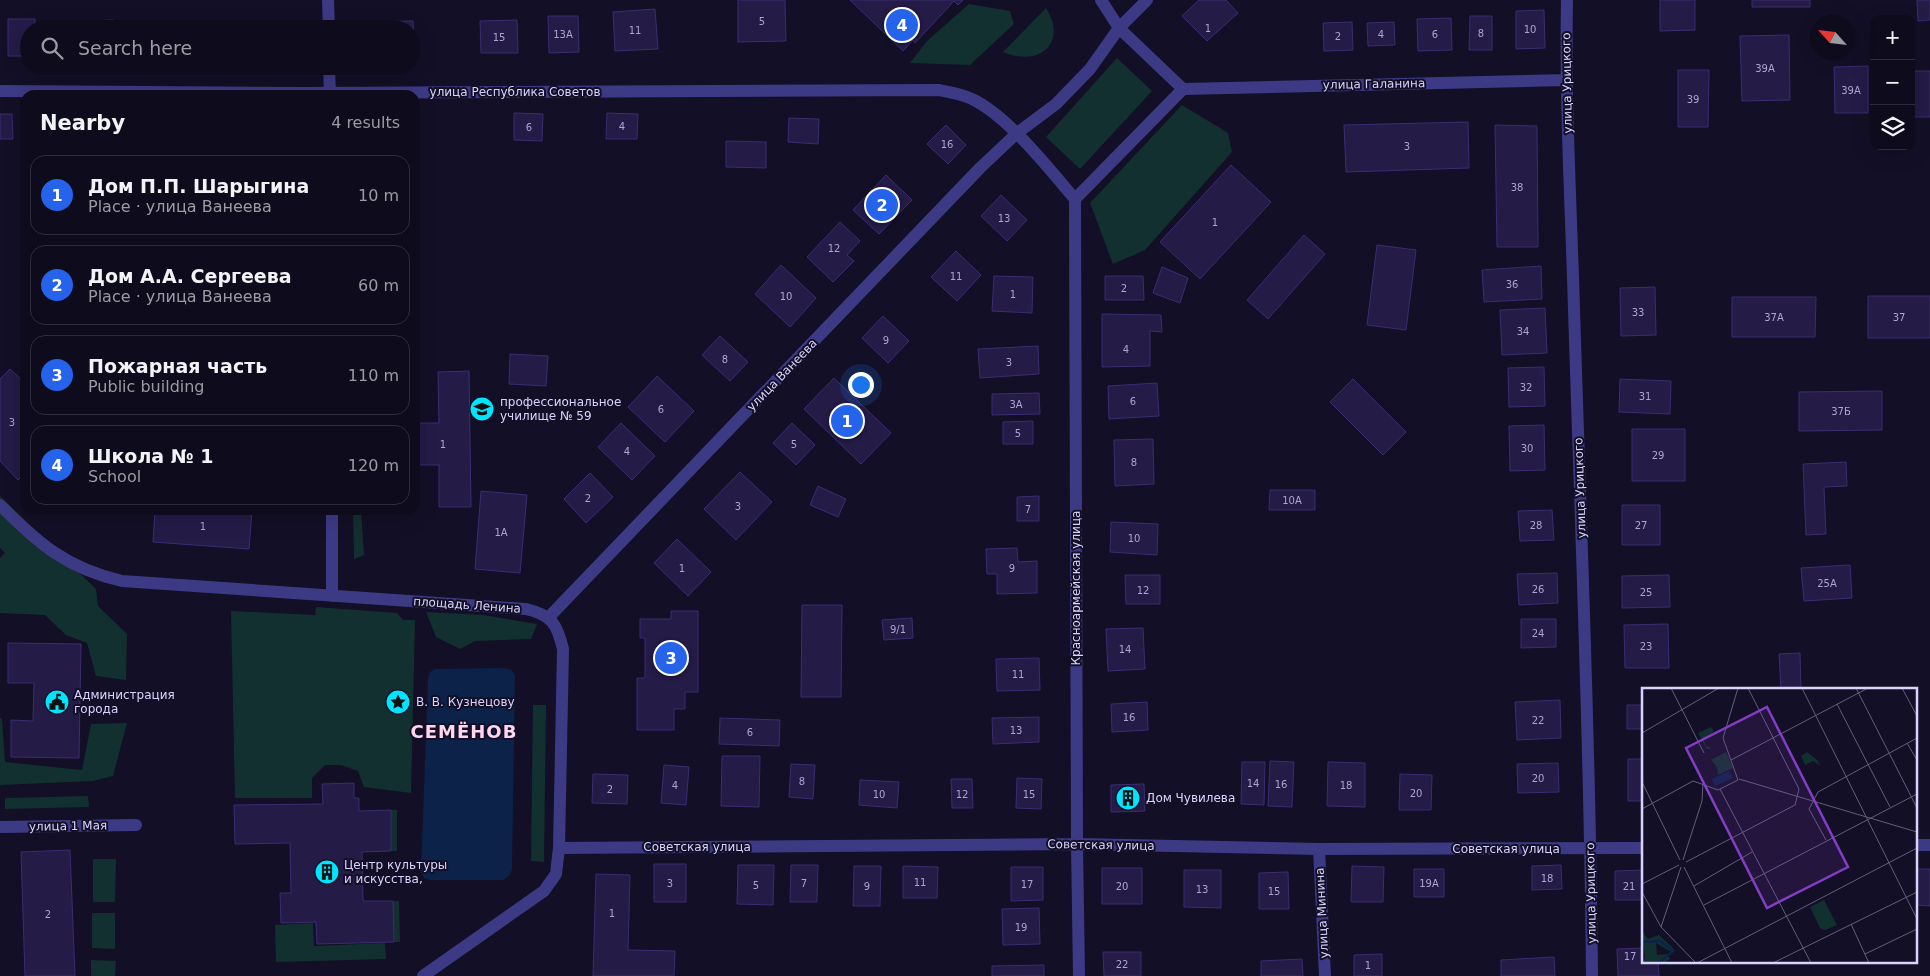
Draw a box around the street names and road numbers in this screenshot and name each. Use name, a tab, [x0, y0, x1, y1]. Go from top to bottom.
street label: улица Урицкого	[1559, 32, 1575, 134]
street label: улица Галанина	[1323, 76, 1425, 92]
street label: улица Республика Советов	[430, 85, 600, 99]
street label: улица Ванеева	[744, 336, 820, 414]
street label: улица Урицкого	[1571, 437, 1589, 539]
street label: Красноармейская улица	[1069, 511, 1083, 665]
street label: площадь Ленина	[413, 594, 521, 616]
street label: улица 1 Мая	[29, 818, 107, 834]
street label: Советская улица	[1047, 837, 1155, 853]
street label: Советская улица	[643, 840, 751, 854]
street label: Советская улица	[1452, 842, 1560, 856]
street label: улица Урицкого	[1583, 842, 1599, 944]
street label: улица Минина	[1313, 867, 1331, 959]

